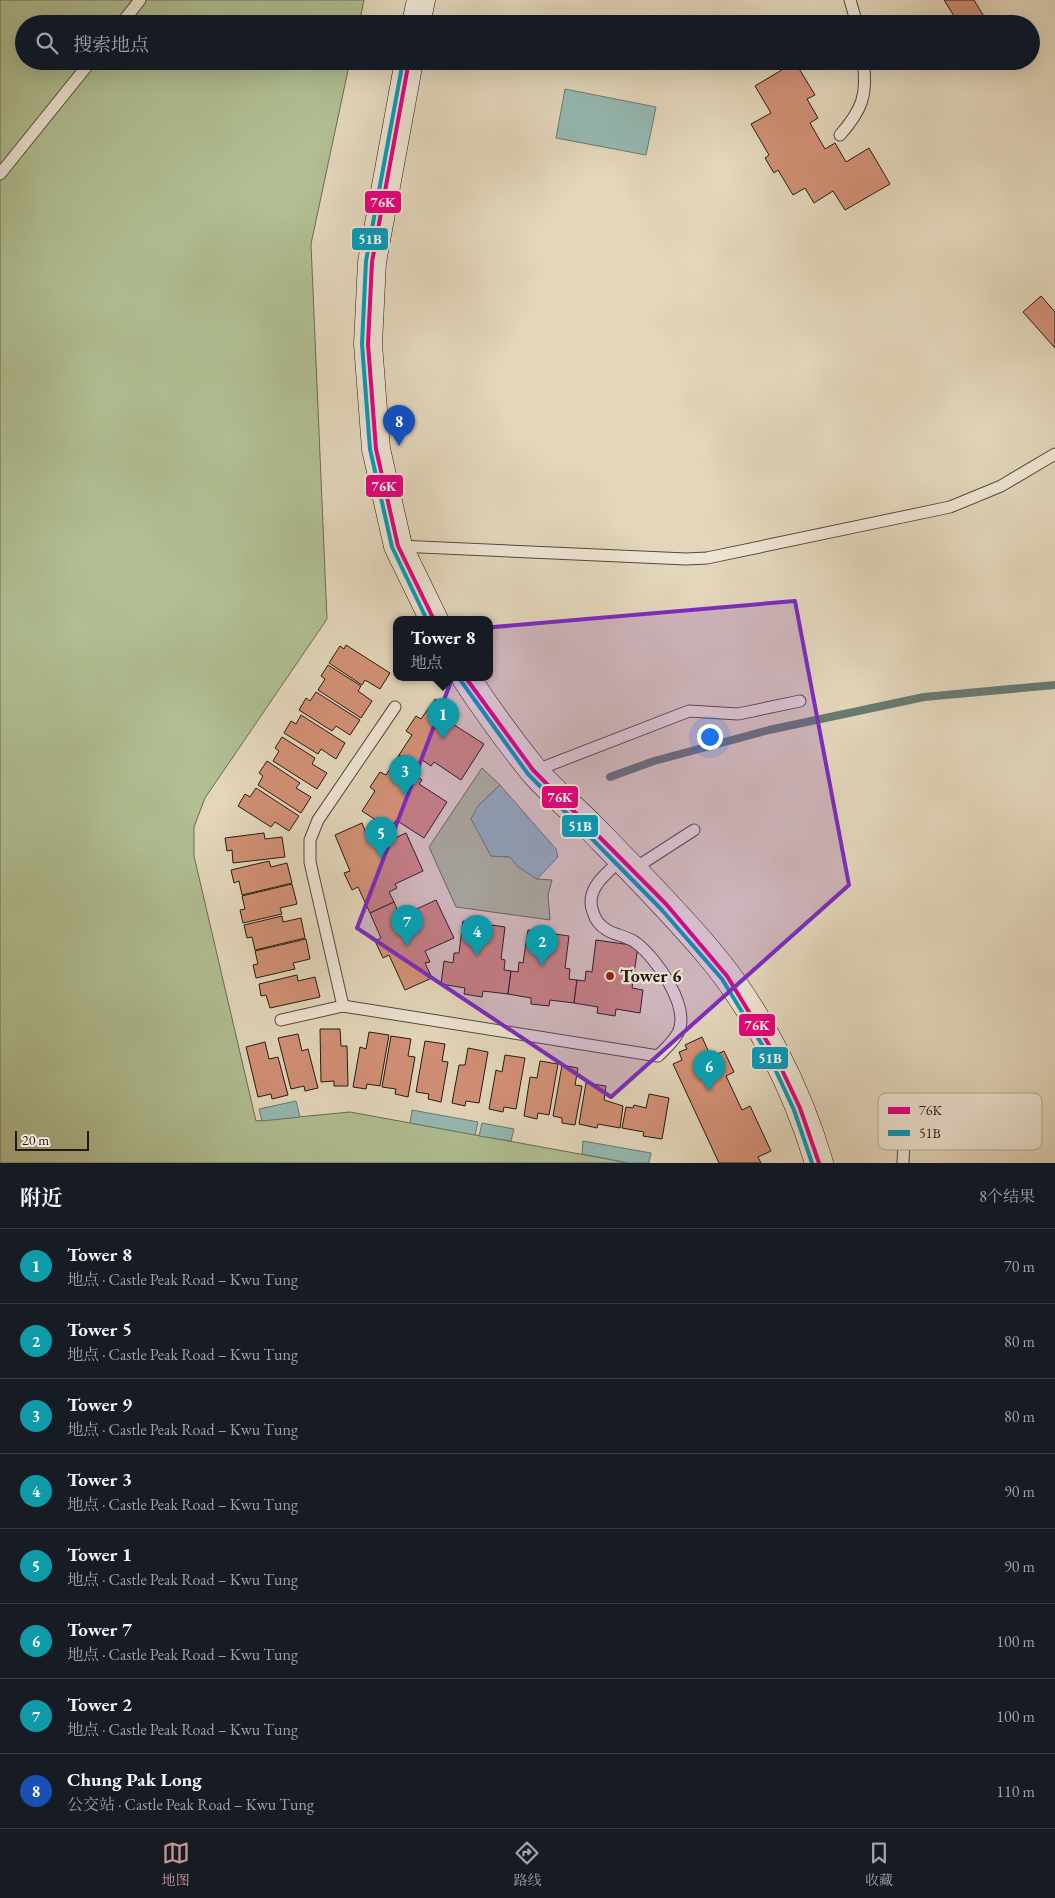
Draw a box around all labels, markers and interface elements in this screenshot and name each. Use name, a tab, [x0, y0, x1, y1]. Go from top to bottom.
search box	[15, 15, 1040, 70]
icon: search	[33, 29, 61, 57]
text: 搜索地点	[73, 32, 149, 57]
line badge: 76K	[364, 190, 402, 214]
text: 76K	[370, 193, 396, 211]
line badge: 51B	[351, 227, 389, 251]
text: 51B	[358, 230, 382, 248]
pin: 8	[383, 405, 415, 446]
line badge: 76K	[365, 474, 404, 498]
text: 76K	[371, 477, 397, 495]
popup	[393, 616, 493, 681]
text: Tower 8	[411, 625, 475, 650]
text: 地点	[411, 652, 443, 673]
pin: 1	[427, 698, 459, 739]
your location	[697, 724, 723, 750]
pin: 3	[389, 755, 421, 796]
line badge: 76K	[541, 785, 579, 809]
text: 76K	[547, 788, 573, 806]
line badge: 51B	[561, 814, 599, 838]
pin: 5	[365, 817, 397, 858]
text: 51B	[568, 817, 592, 835]
pin: 7	[391, 905, 423, 946]
pin: 4	[461, 915, 493, 956]
pin: 2	[526, 925, 558, 966]
place label: Tower 6	[620, 964, 682, 987]
marker: Tower 6	[604, 970, 616, 982]
line badge: 76K	[738, 1013, 776, 1037]
text: 76K	[744, 1016, 770, 1034]
line badge: 51B	[751, 1046, 789, 1070]
text: 51B	[758, 1049, 782, 1067]
pin: 6	[693, 1050, 725, 1091]
legend	[878, 1093, 1042, 1150]
text: 76K	[919, 1101, 942, 1119]
text: 51B	[919, 1124, 941, 1142]
scale bar	[15, 1128, 89, 1151]
text: 20 m	[22, 1131, 49, 1149]
text: 附近	[20, 1184, 62, 1211]
text: 8个结果	[979, 1186, 1035, 1207]
text: Tower 8	[67, 1242, 132, 1267]
text: 1	[32, 1256, 40, 1277]
text: 70 m	[1004, 1256, 1035, 1277]
text: 地点 · Castle Peak Road – Kwu Tung	[67, 1269, 298, 1290]
text: Tower 5	[67, 1317, 132, 1342]
text: 2	[32, 1331, 40, 1352]
text: 80 m	[1004, 1331, 1035, 1352]
text: 地点 · Castle Peak Road – Kwu Tung	[67, 1344, 298, 1365]
text: Tower 9	[67, 1392, 132, 1417]
text: 3	[32, 1406, 40, 1427]
text: 80 m	[1004, 1406, 1035, 1427]
text: 地点 · Castle Peak Road – Kwu Tung	[67, 1419, 298, 1440]
text: Tower 3	[67, 1467, 132, 1492]
text: 4	[32, 1481, 40, 1502]
text: 90 m	[1004, 1481, 1035, 1502]
text: 地点 · Castle Peak Road – Kwu Tung	[67, 1494, 298, 1515]
text: Tower 1	[67, 1542, 132, 1567]
text: 5	[32, 1556, 40, 1577]
text: 90 m	[1004, 1556, 1035, 1577]
text: 地点 · Castle Peak Road – Kwu Tung	[67, 1569, 298, 1590]
text: Tower 7	[67, 1617, 132, 1642]
text: 6	[32, 1631, 40, 1652]
text: 100 m	[996, 1631, 1035, 1652]
text: 地点 · Castle Peak Road – Kwu Tung	[67, 1644, 298, 1665]
text: Tower 2	[67, 1692, 132, 1717]
text: 7	[32, 1706, 40, 1727]
text: 100 m	[996, 1706, 1035, 1727]
text: 地点 · Castle Peak Road – Kwu Tung	[67, 1719, 298, 1740]
text: Chung Pak Long	[67, 1767, 202, 1792]
text: 8	[32, 1781, 40, 1802]
text: 110 m	[996, 1781, 1035, 1802]
text: 公交站 · Castle Peak Road – Kwu Tung	[67, 1794, 314, 1815]
tab: 地图	[162, 1839, 190, 1889]
tab: 路线	[513, 1839, 541, 1889]
tab: 收藏	[865, 1839, 893, 1889]

